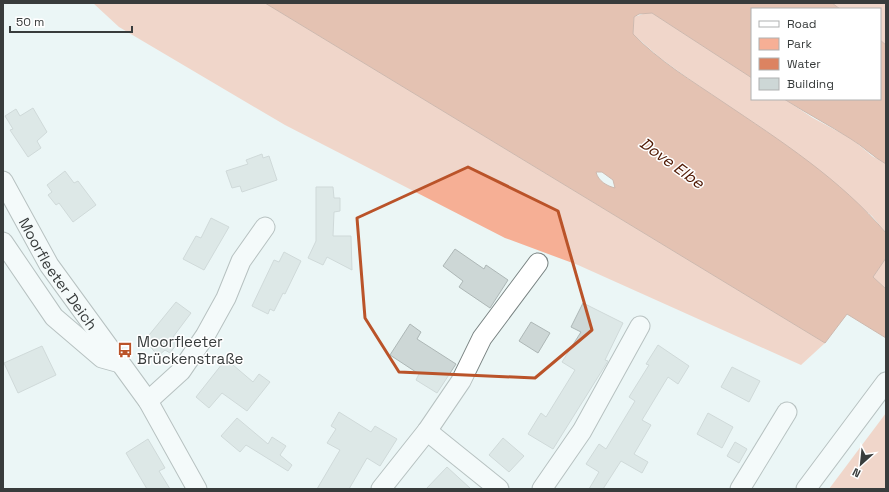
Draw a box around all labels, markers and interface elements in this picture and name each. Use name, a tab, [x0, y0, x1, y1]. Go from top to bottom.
scale bar	[10, 8, 132, 34]
legend	[751, 8, 881, 100]
text: 50 m	[16, 14, 44, 30]
text: Road	[787, 16, 816, 32]
text: Park	[787, 36, 812, 52]
text: Water	[787, 56, 821, 72]
text: Building	[787, 76, 834, 92]
water label: Dove Elbe	[636, 133, 709, 194]
street label: Moorfleeter Deich	[15, 214, 102, 333]
place label: Moorfleeter Brückenstraße	[137, 332, 244, 368]
bus stop icon: Moorfleeter Brückenstraße	[116, 341, 134, 359]
north arrow	[841, 444, 881, 484]
text: N	[850, 465, 863, 481]

